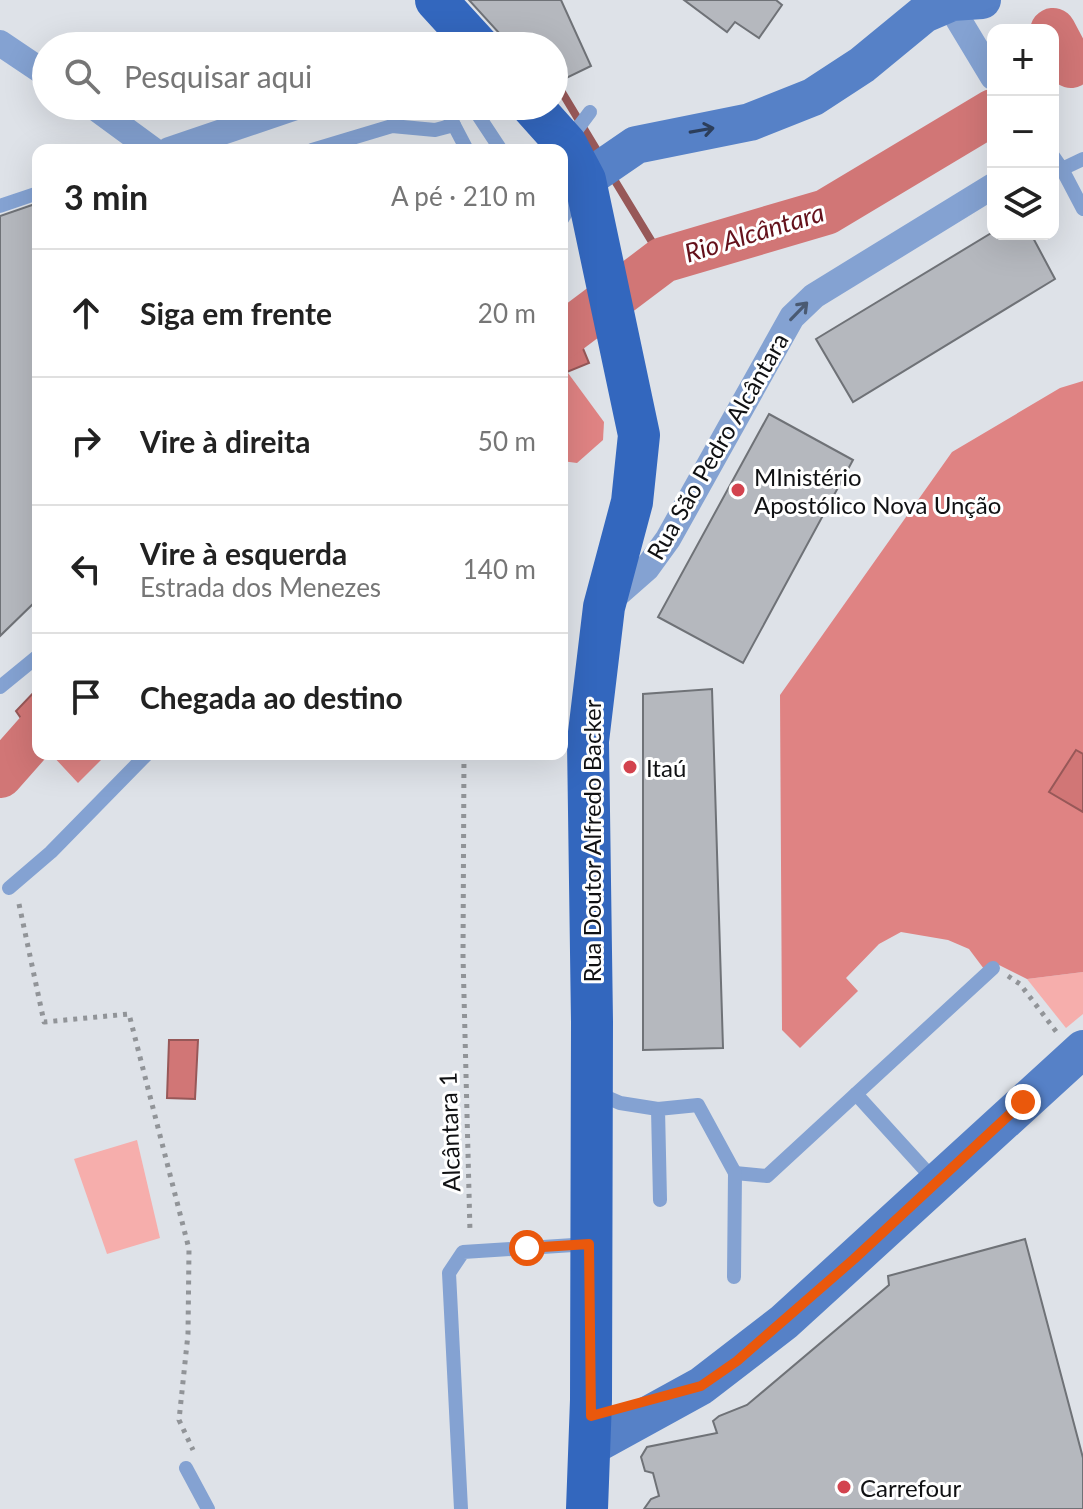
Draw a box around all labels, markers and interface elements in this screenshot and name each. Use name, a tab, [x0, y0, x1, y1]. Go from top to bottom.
map controls	[987, 24, 1059, 240]
button: +	[987, 24, 1059, 96]
search box	[32, 32, 568, 120]
icon: search	[60, 54, 104, 98]
text: Pesquisar aqui	[124, 58, 312, 94]
button: −	[987, 96, 1059, 168]
one-way arrow	[689, 122, 714, 137]
button: layers	[987, 168, 1059, 240]
text: 3 min	[64, 176, 148, 217]
text: A pé · 210 m	[391, 180, 536, 212]
water label: Rio Alcântara	[680, 196, 828, 268]
icon: ahead	[64, 291, 108, 335]
text: Siga em frente	[140, 295, 332, 331]
text: 20 m	[478, 297, 536, 329]
one-way arrow	[790, 301, 809, 321]
street label: Rua São Pedro Alcântara	[640, 327, 794, 565]
icon: right	[64, 419, 108, 463]
text: Vire à direita	[140, 423, 310, 459]
text: 50 m	[478, 425, 536, 457]
place label: MInistério Apostólico Nova Unção	[754, 462, 1001, 519]
marker: MInistério Apostólico Nova Unção	[729, 481, 747, 499]
text: Vire à esquerda	[140, 535, 347, 571]
icon: left	[64, 547, 108, 591]
text: 140 m	[463, 553, 536, 585]
text: Estrada dos Menezes	[140, 571, 381, 603]
icon: arrive	[64, 675, 108, 719]
text: Chegada ao destino	[140, 679, 403, 715]
street label: Rua Doutor Alfredo Backer	[577, 699, 606, 982]
place label: Itaú	[646, 753, 686, 782]
marker: Itaú	[621, 758, 639, 776]
street label: Alcântara 1	[432, 1072, 466, 1192]
route end	[1005, 1084, 1041, 1120]
route start	[509, 1230, 545, 1266]
place label: Carrefour	[860, 1473, 961, 1502]
marker: Carrefour	[835, 1478, 853, 1496]

